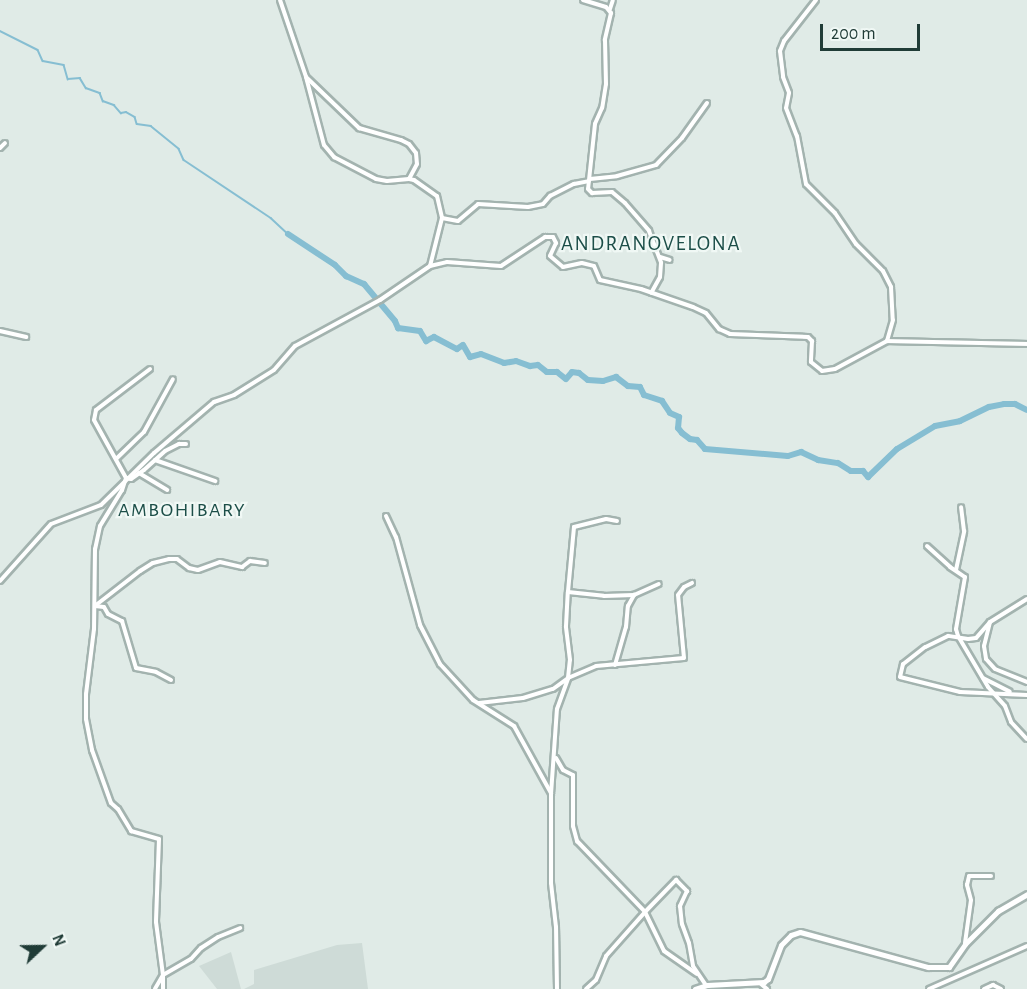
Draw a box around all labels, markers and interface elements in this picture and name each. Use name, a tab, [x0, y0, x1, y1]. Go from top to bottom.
scale bar	[823, 12, 924, 50]
text: 200 m	[831, 25, 876, 43]
district label: ANDRANOVELONA	[561, 231, 741, 257]
district label: AMBOHIBARY	[118, 498, 246, 522]
north arrow	[12, 917, 72, 977]
text: N	[49, 932, 68, 948]

